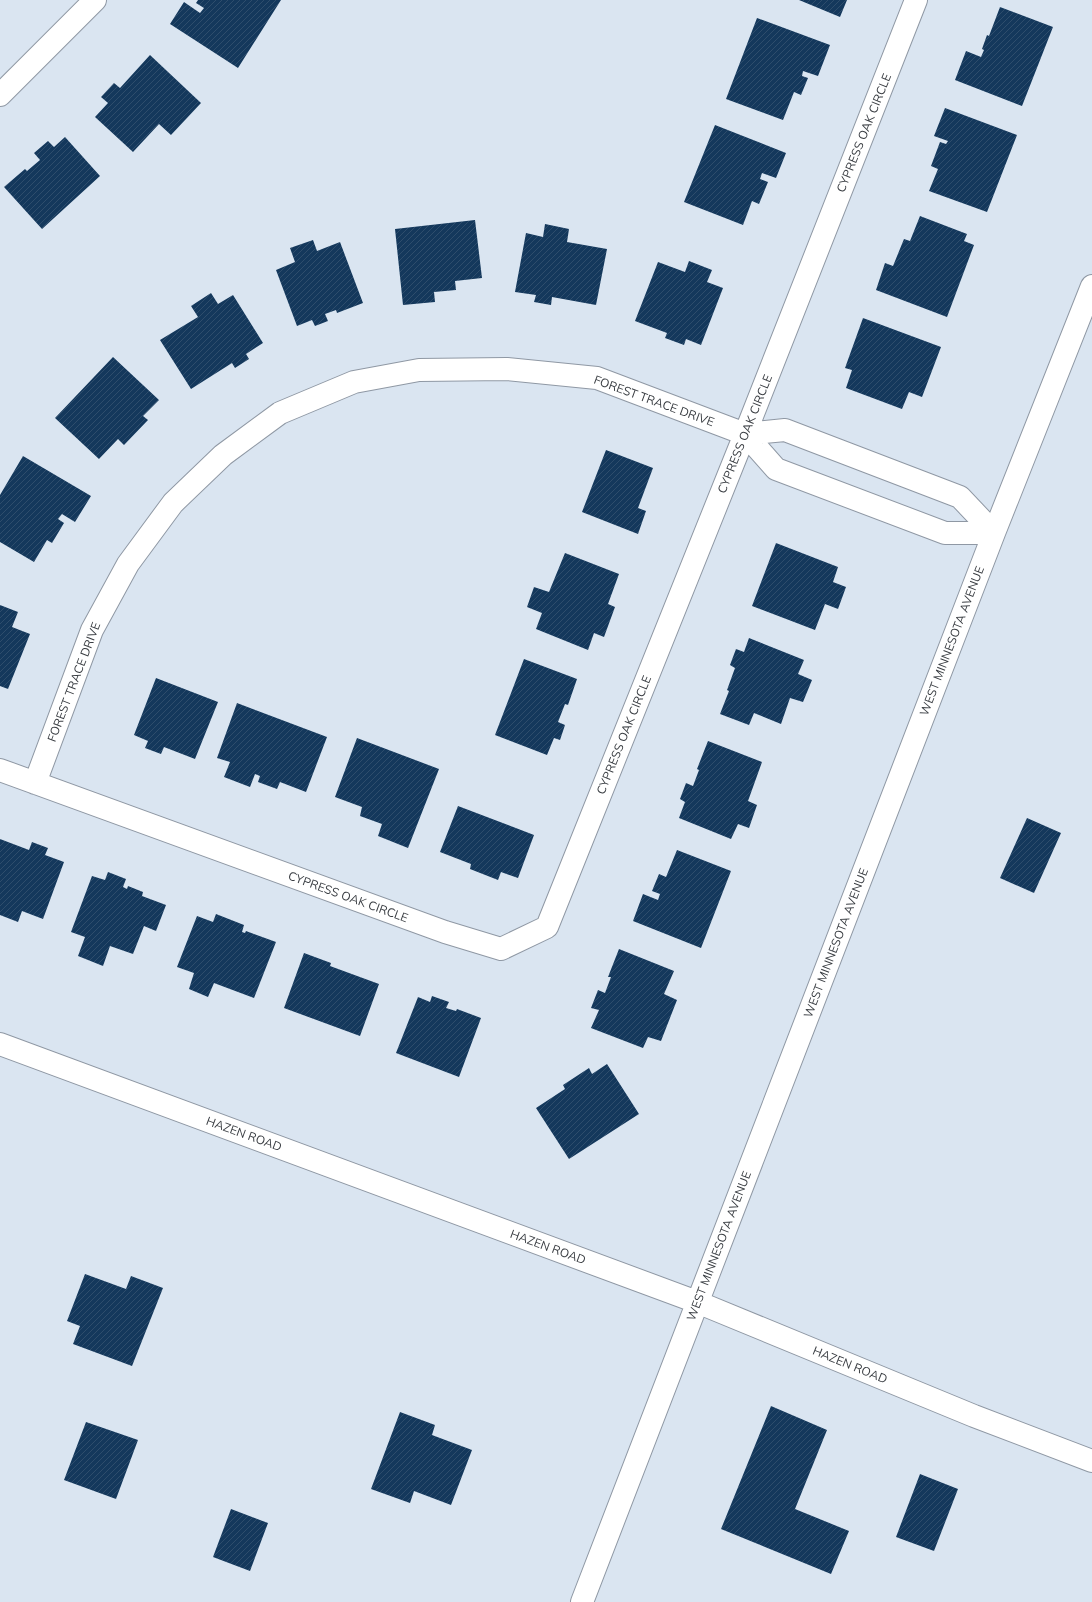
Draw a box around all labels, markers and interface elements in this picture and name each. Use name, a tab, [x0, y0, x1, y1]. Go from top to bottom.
street label: CYPRESS OAK CIRCLE	[833, 71, 894, 194]
street label: FOREST TRACE DRIVE	[592, 372, 716, 429]
street label: CYPRESS OAK CIRCLE	[714, 372, 775, 495]
street label: WEST MINNESOTA AVENUE	[916, 564, 987, 718]
street label: FOREST TRACE DRIVE	[44, 620, 103, 744]
street label: CYPRESS OAK CIRCLE	[593, 673, 654, 796]
street label: WEST MINNESOTA AVENUE	[800, 866, 871, 1020]
street label: CYPRESS OAK CIRCLE	[286, 868, 410, 925]
street label: HAZEN ROAD	[204, 1113, 284, 1154]
street label: WEST MINNESOTA AVENUE	[683, 1169, 754, 1323]
street label: HAZEN ROAD	[508, 1226, 588, 1267]
street label: HAZEN ROAD	[811, 1343, 890, 1386]

